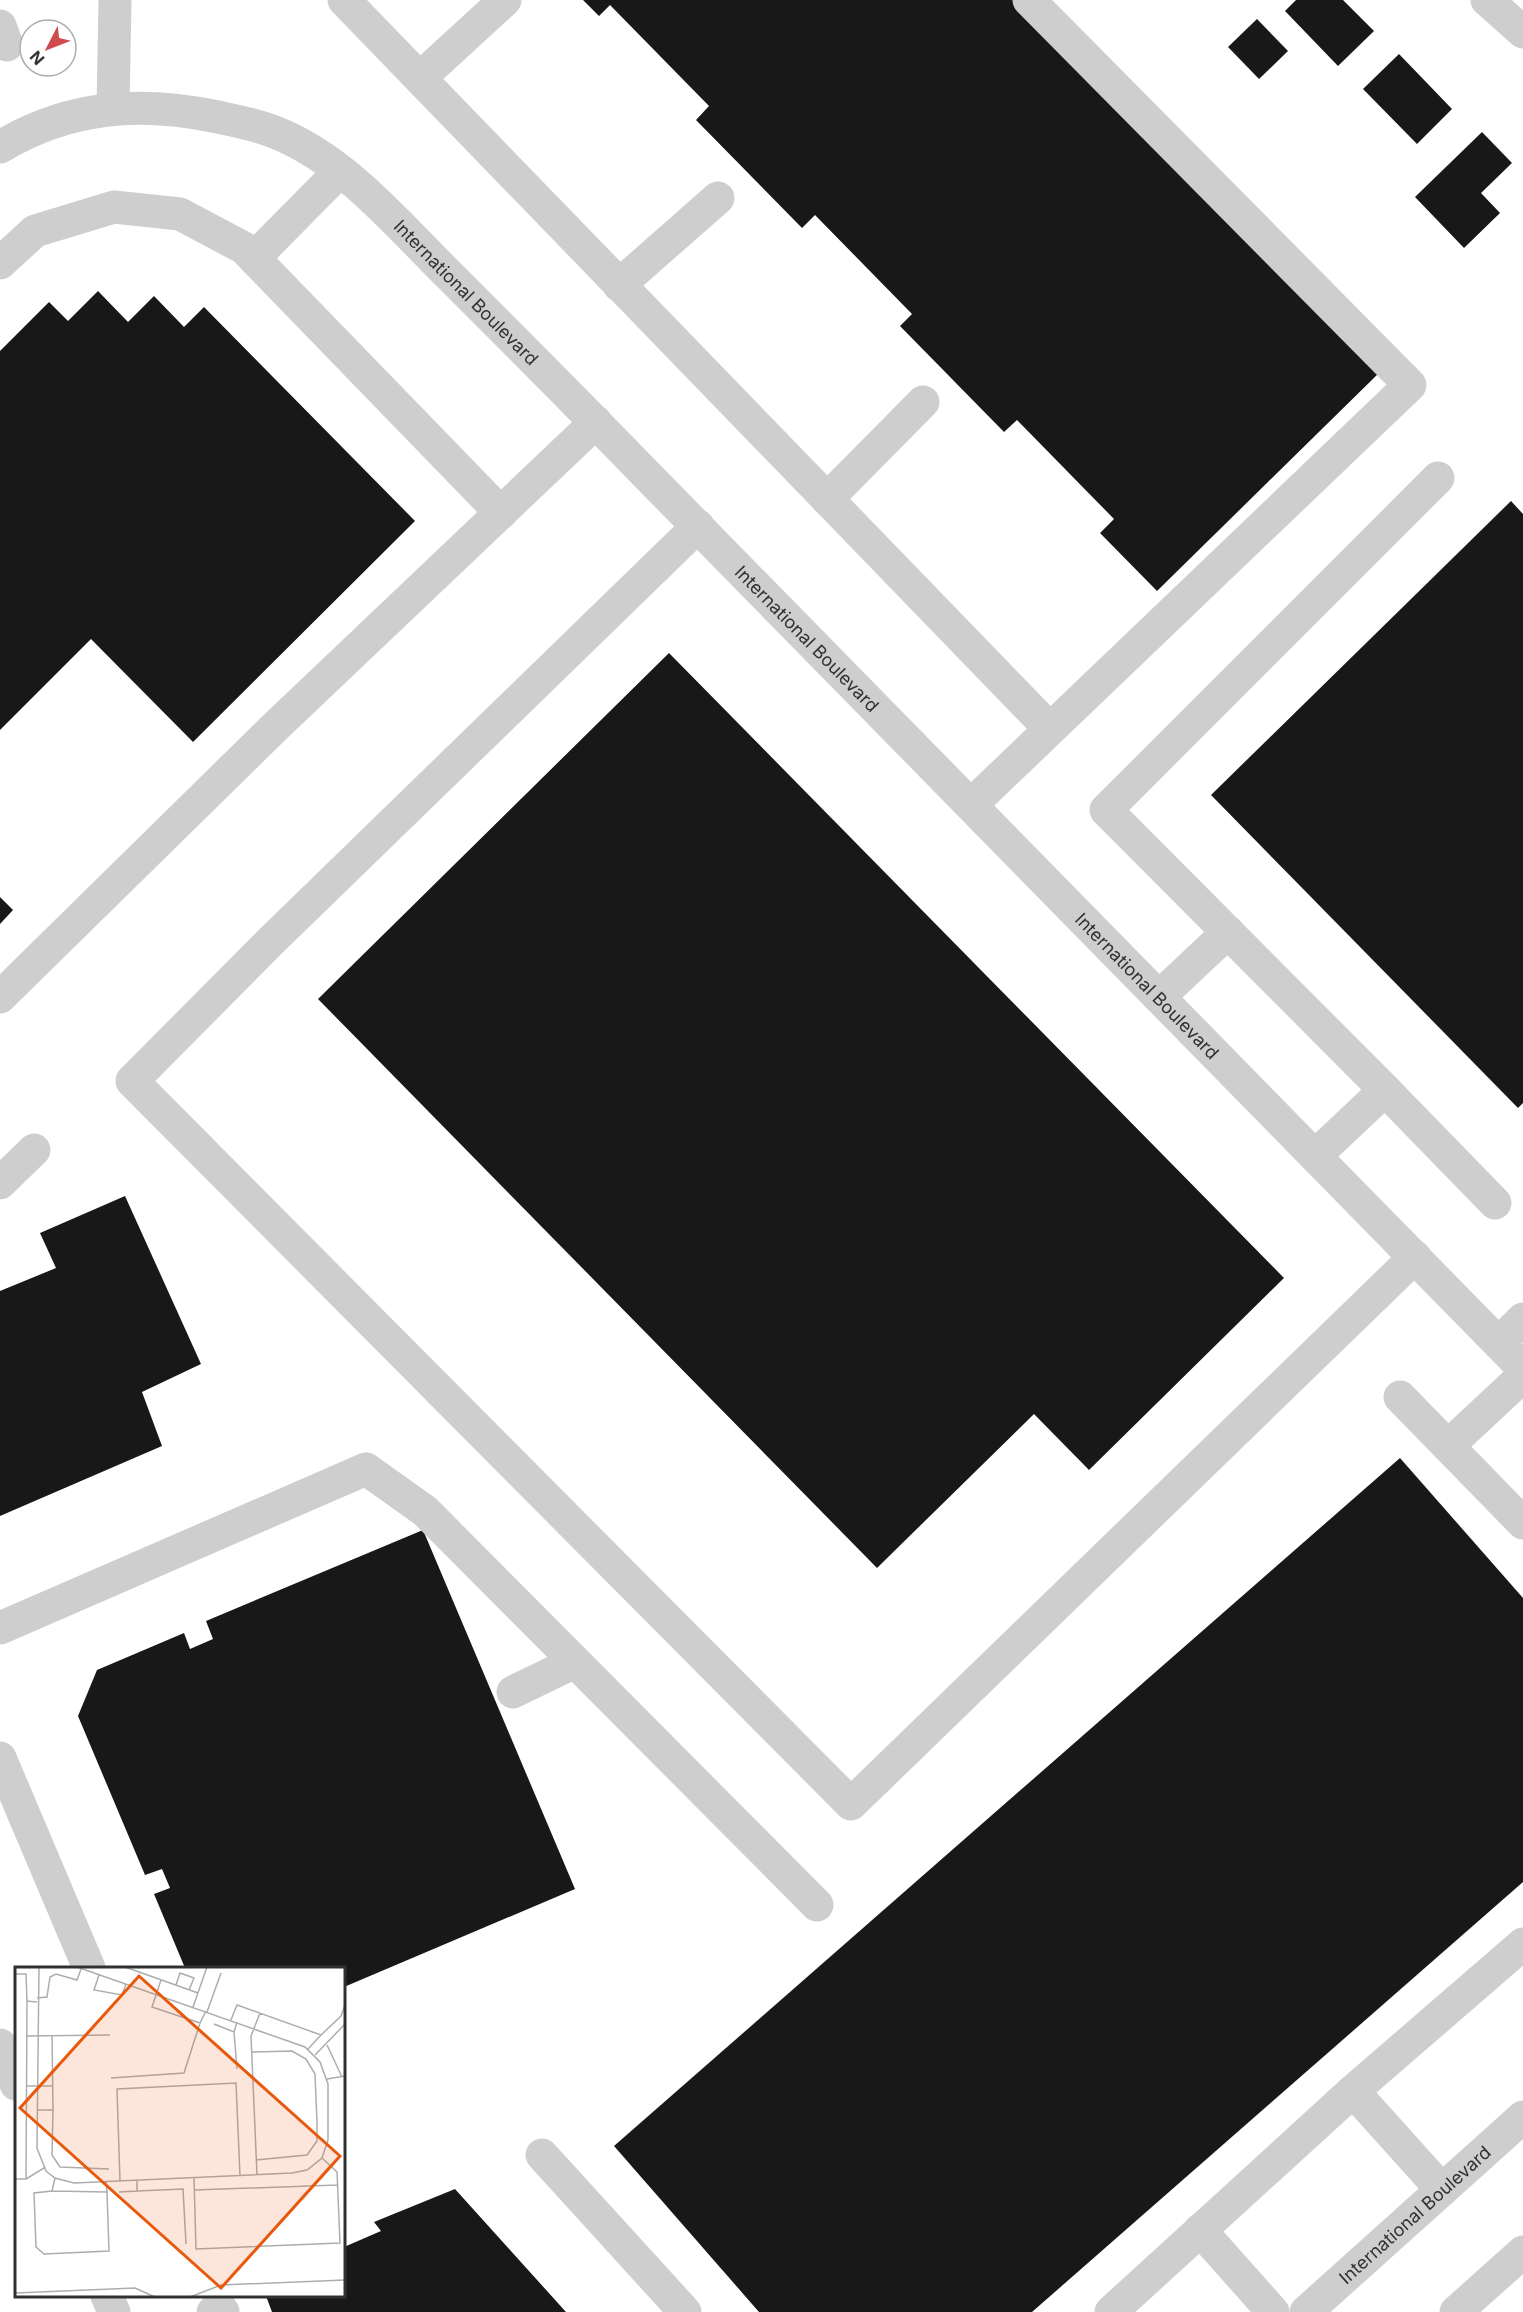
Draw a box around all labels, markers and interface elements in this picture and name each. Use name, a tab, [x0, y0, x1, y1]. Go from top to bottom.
north arrow	[18, 18, 78, 78]
text: N	[25, 47, 48, 69]
street label: International Boulevard	[390, 215, 543, 369]
street label: International Boulevard	[731, 561, 883, 716]
street label: International Boulevard	[1071, 908, 1224, 1063]
inset map	[15, 1967, 345, 2297]
street label: International Boulevard	[1335, 2141, 1495, 2288]

